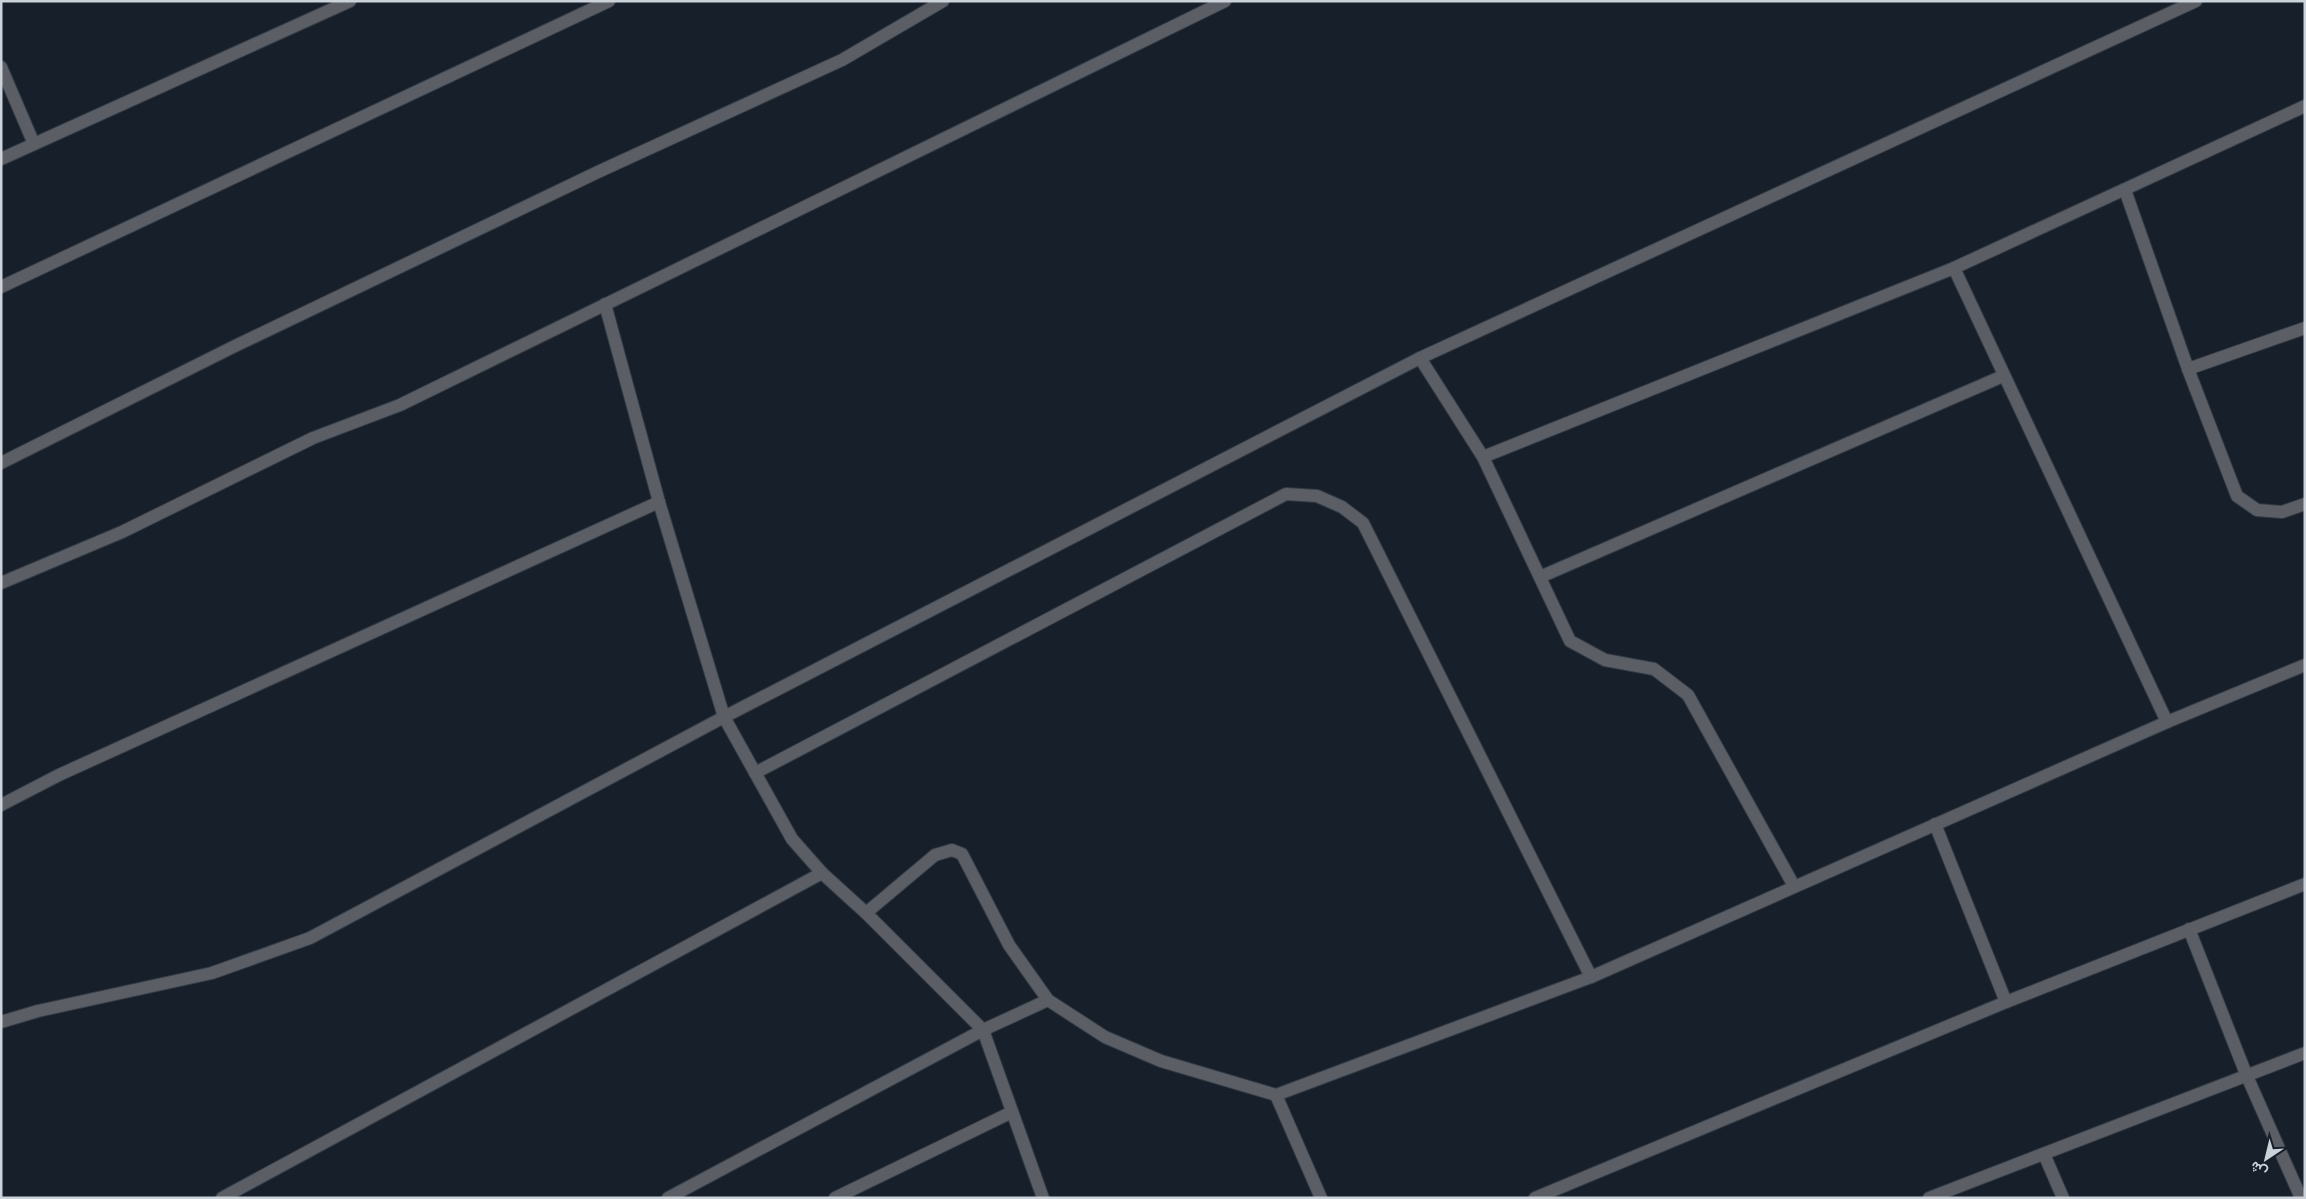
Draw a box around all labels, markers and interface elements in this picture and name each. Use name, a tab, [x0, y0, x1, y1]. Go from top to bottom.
north arrow	[2241, 1134, 2291, 1184]
text: ش	[2247, 1157, 2271, 1181]

